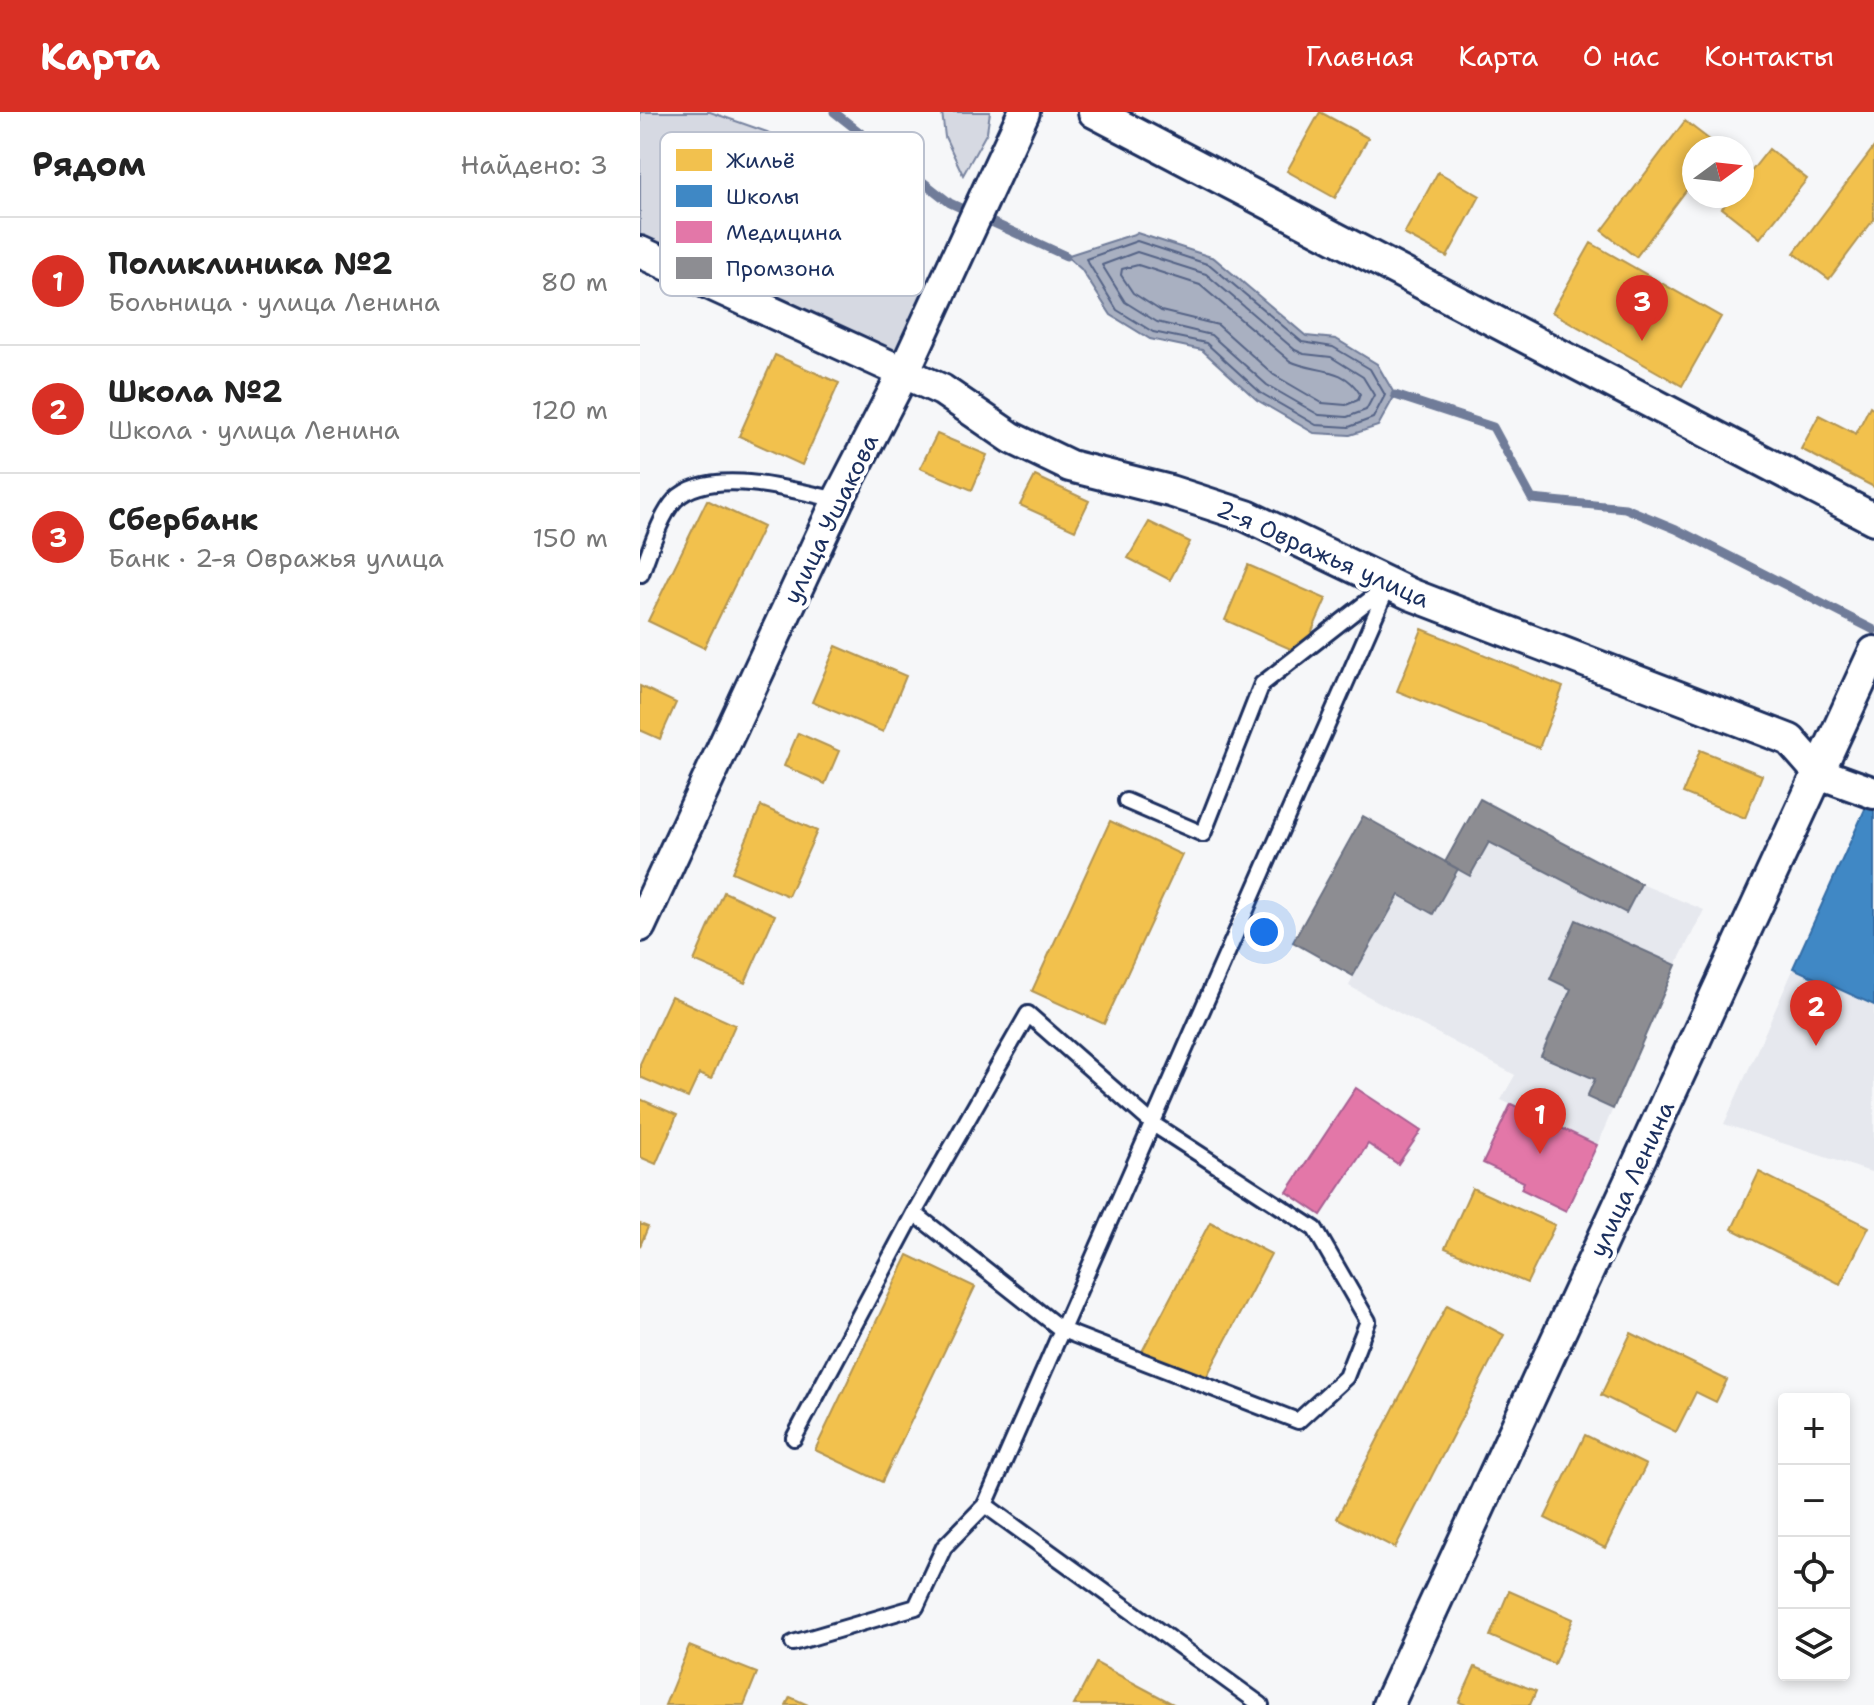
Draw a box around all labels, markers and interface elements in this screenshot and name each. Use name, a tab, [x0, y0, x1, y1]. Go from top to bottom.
text: Карта	[40, 31, 160, 82]
text: Главная	[1306, 37, 1414, 75]
text: Карта	[1458, 37, 1538, 75]
text: О нас	[1582, 37, 1660, 75]
text: Контакты	[1704, 37, 1834, 75]
legend	[660, 132, 924, 296]
north arrow	[1682, 136, 1754, 208]
text: Рядом	[32, 141, 146, 187]
text: Жильё	[726, 146, 795, 175]
text: Найдено: 3	[461, 147, 608, 182]
text: Школы	[726, 182, 800, 211]
text: Медицина	[726, 218, 842, 247]
text: Поликлиника №2	[108, 243, 393, 284]
text: Промзона	[726, 254, 835, 283]
text: 1	[52, 264, 64, 299]
text: 80 m	[541, 264, 608, 299]
pin: 3	[1616, 275, 1668, 341]
text: Больница · улица Ленина	[108, 284, 440, 319]
text: Школа №2	[108, 371, 283, 412]
text: 2	[49, 392, 67, 427]
text: 120 m	[532, 392, 608, 427]
text: Школа · улица Ленина	[108, 412, 400, 447]
street label: улица Ушакова	[776, 429, 886, 609]
street label: 2-я Овражья улица	[1211, 493, 1435, 615]
text: Сбербанк	[108, 499, 258, 540]
text: 3	[49, 520, 67, 555]
text: 150 m	[532, 520, 608, 555]
text: Банк · 2-я Овражья улица	[108, 540, 444, 575]
your location	[1244, 912, 1284, 952]
pin: 2	[1790, 980, 1842, 1046]
pin: 1	[1514, 1088, 1566, 1154]
street label: улица Ленина	[1582, 1096, 1682, 1262]
map controls	[1778, 1393, 1850, 1681]
button: +	[1778, 1393, 1850, 1465]
button: −	[1778, 1465, 1850, 1537]
button: locate	[1778, 1537, 1850, 1609]
button: layers	[1778, 1609, 1850, 1681]

